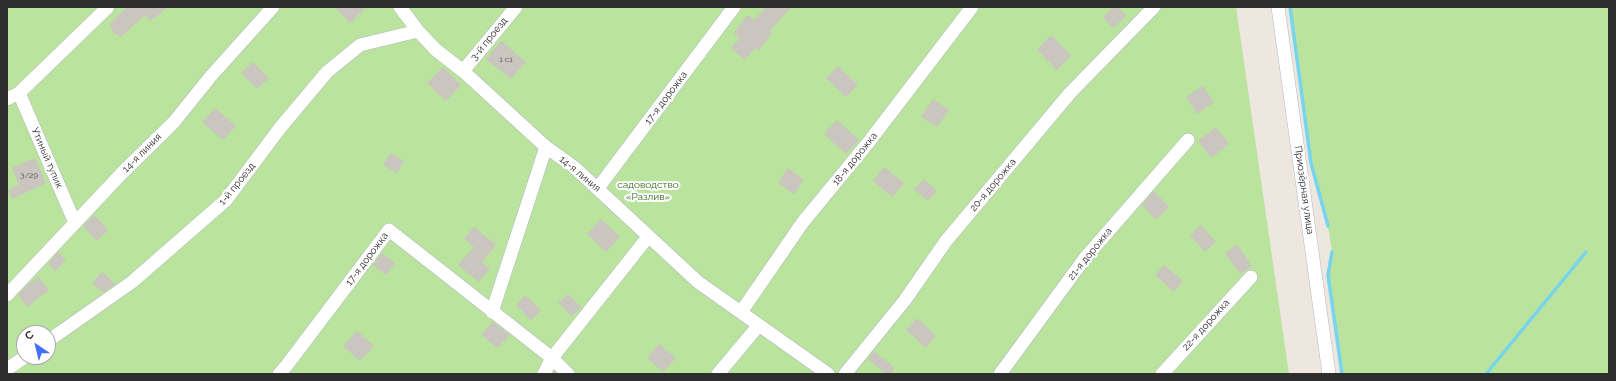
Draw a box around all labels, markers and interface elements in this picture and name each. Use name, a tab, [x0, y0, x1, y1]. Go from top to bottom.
street label: 3-й проезд	[468, 15, 510, 63]
house number: 1 с1	[499, 55, 513, 65]
street label: 17-я дорожка	[642, 69, 690, 127]
street label: Утиный тупик	[29, 126, 65, 190]
street label: 18-я дорожка	[830, 130, 880, 188]
street label: 14-я линия	[120, 131, 164, 175]
street label: Приозёрная улица	[1292, 145, 1316, 235]
street label: 14-я линия	[557, 153, 603, 195]
street label: 20-я дорожка	[967, 156, 1019, 214]
street label: 1-й проезд	[216, 160, 258, 208]
house number: 3/29	[20, 171, 38, 181]
park label: садоводство «Разлив»	[617, 179, 679, 202]
street label: 21-я дорожка	[1065, 225, 1115, 283]
street label: 17-я дорожка	[343, 230, 391, 288]
street label: 22-я дорожка	[1180, 297, 1232, 353]
north arrow	[16, 325, 56, 365]
text: С	[23, 328, 36, 343]

